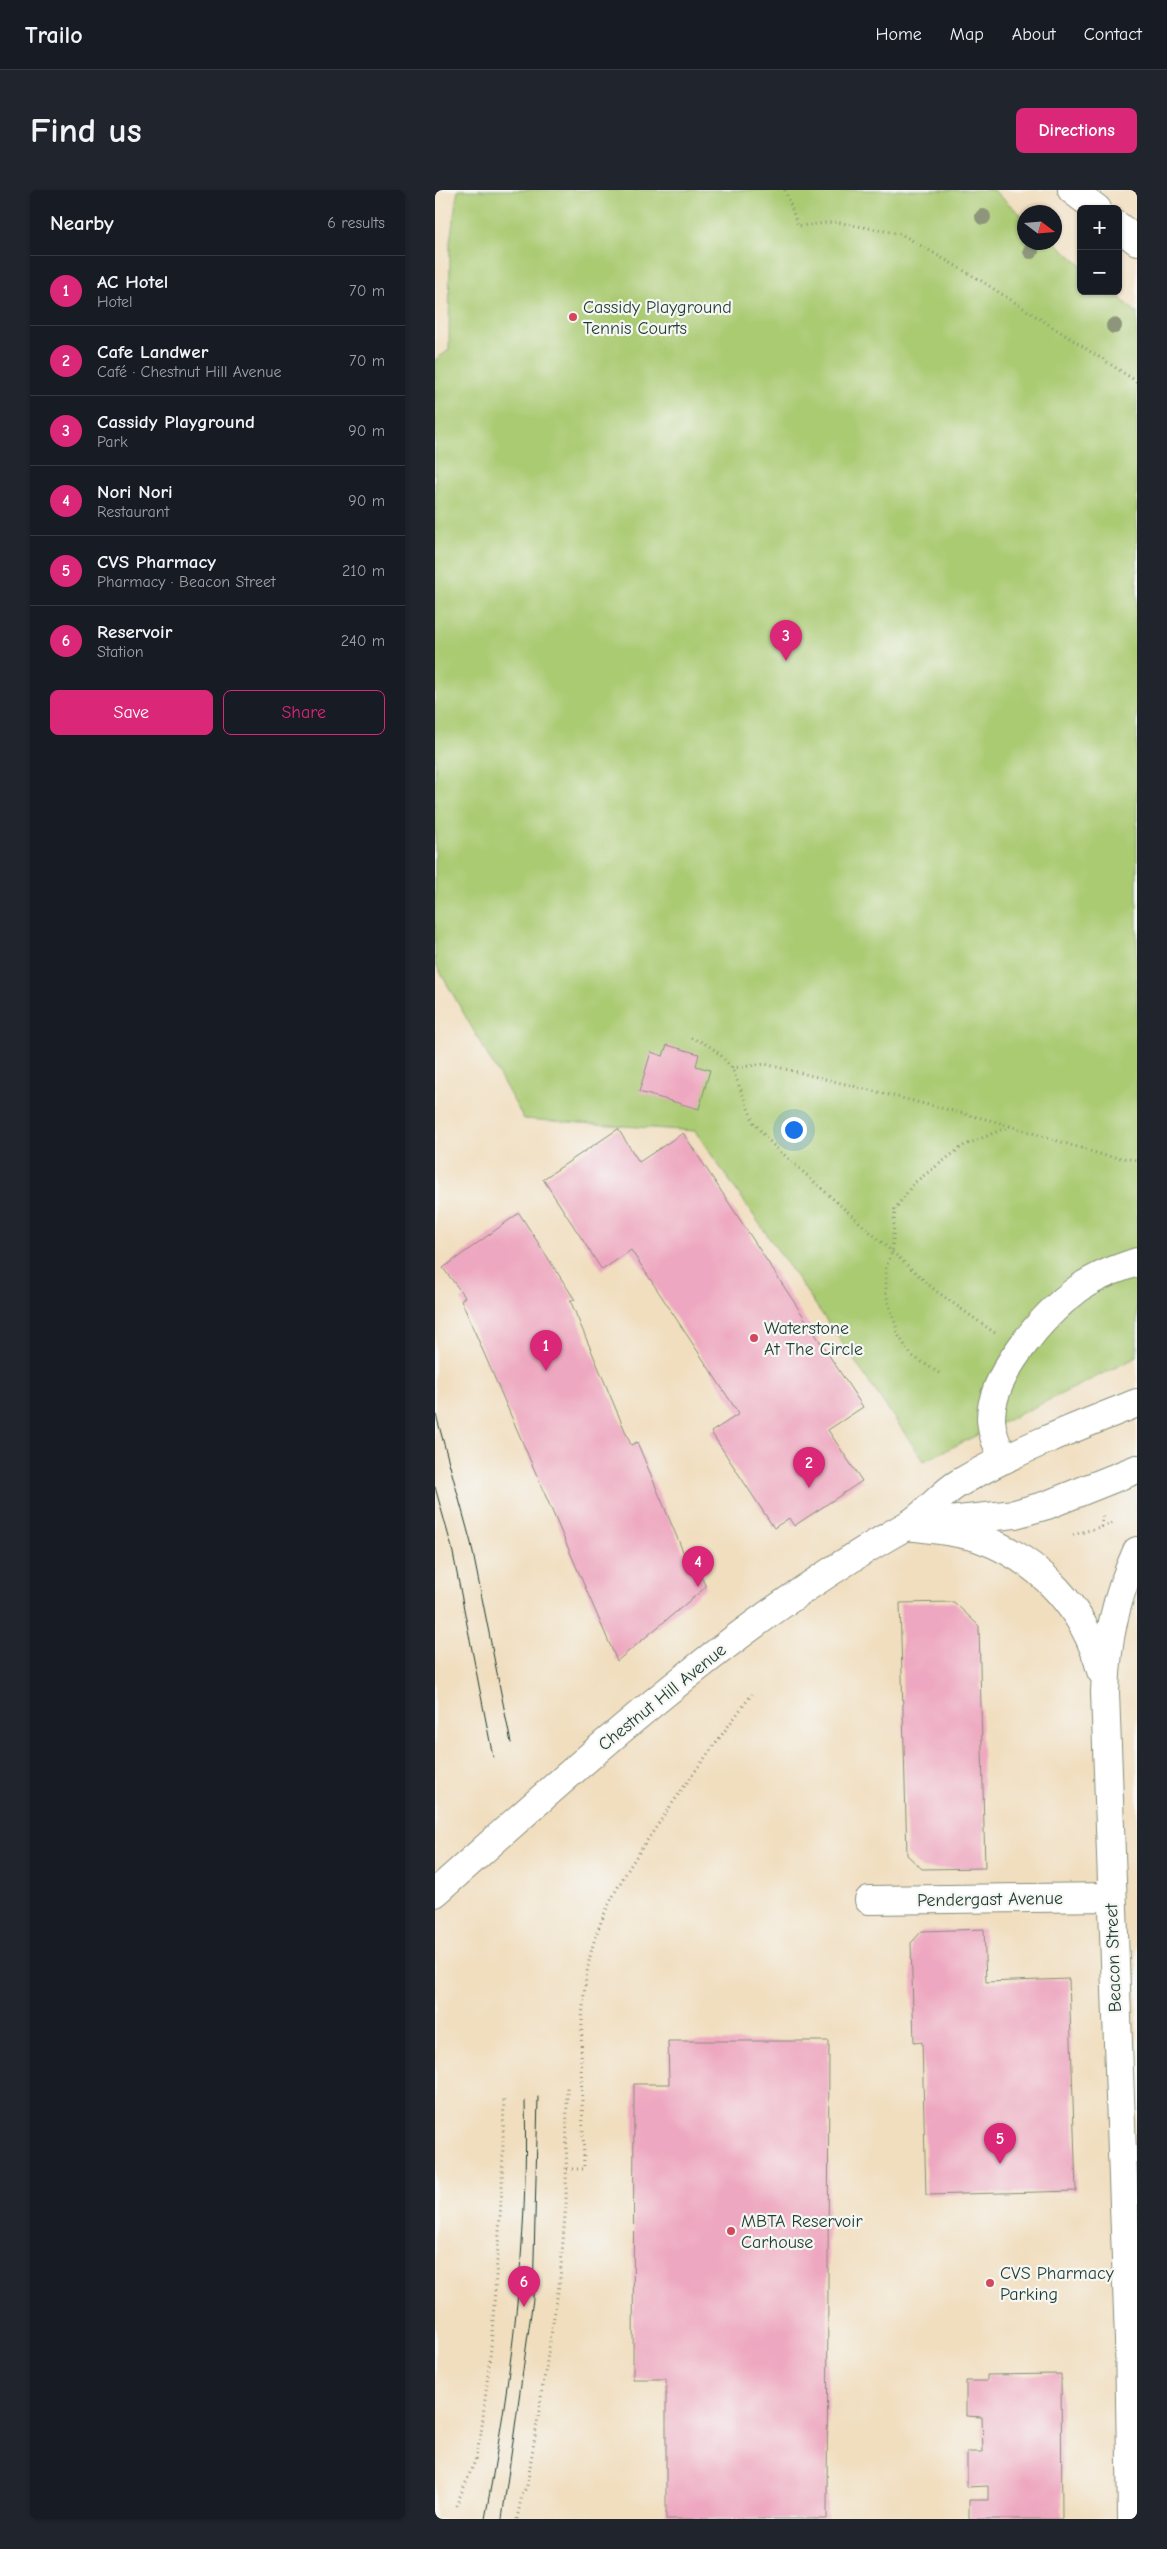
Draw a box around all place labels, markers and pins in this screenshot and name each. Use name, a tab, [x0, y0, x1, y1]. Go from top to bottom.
place label: Cassidy Playground Tennis Courts	[583, 297, 732, 339]
marker: Cassidy Playground Tennis Courts	[567, 311, 579, 323]
pin: 3	[770, 620, 802, 661]
place label: Waterstone At The Circle	[764, 1318, 863, 1360]
pin: 1	[530, 1330, 562, 1371]
marker: Waterstone At The Circle	[748, 1332, 760, 1344]
pin: 2	[793, 1447, 825, 1488]
pin: 4	[682, 1546, 714, 1587]
pin: 5	[984, 2123, 1016, 2164]
place label: MBTA Reservoir Carhouse	[741, 2211, 863, 2253]
marker: MBTA Reservoir Carhouse	[725, 2225, 737, 2237]
place label: CVS Pharmacy Parking	[1000, 2263, 1115, 2305]
pin: 6	[508, 2266, 540, 2307]
marker: CVS Pharmacy Parking	[984, 2277, 996, 2289]

